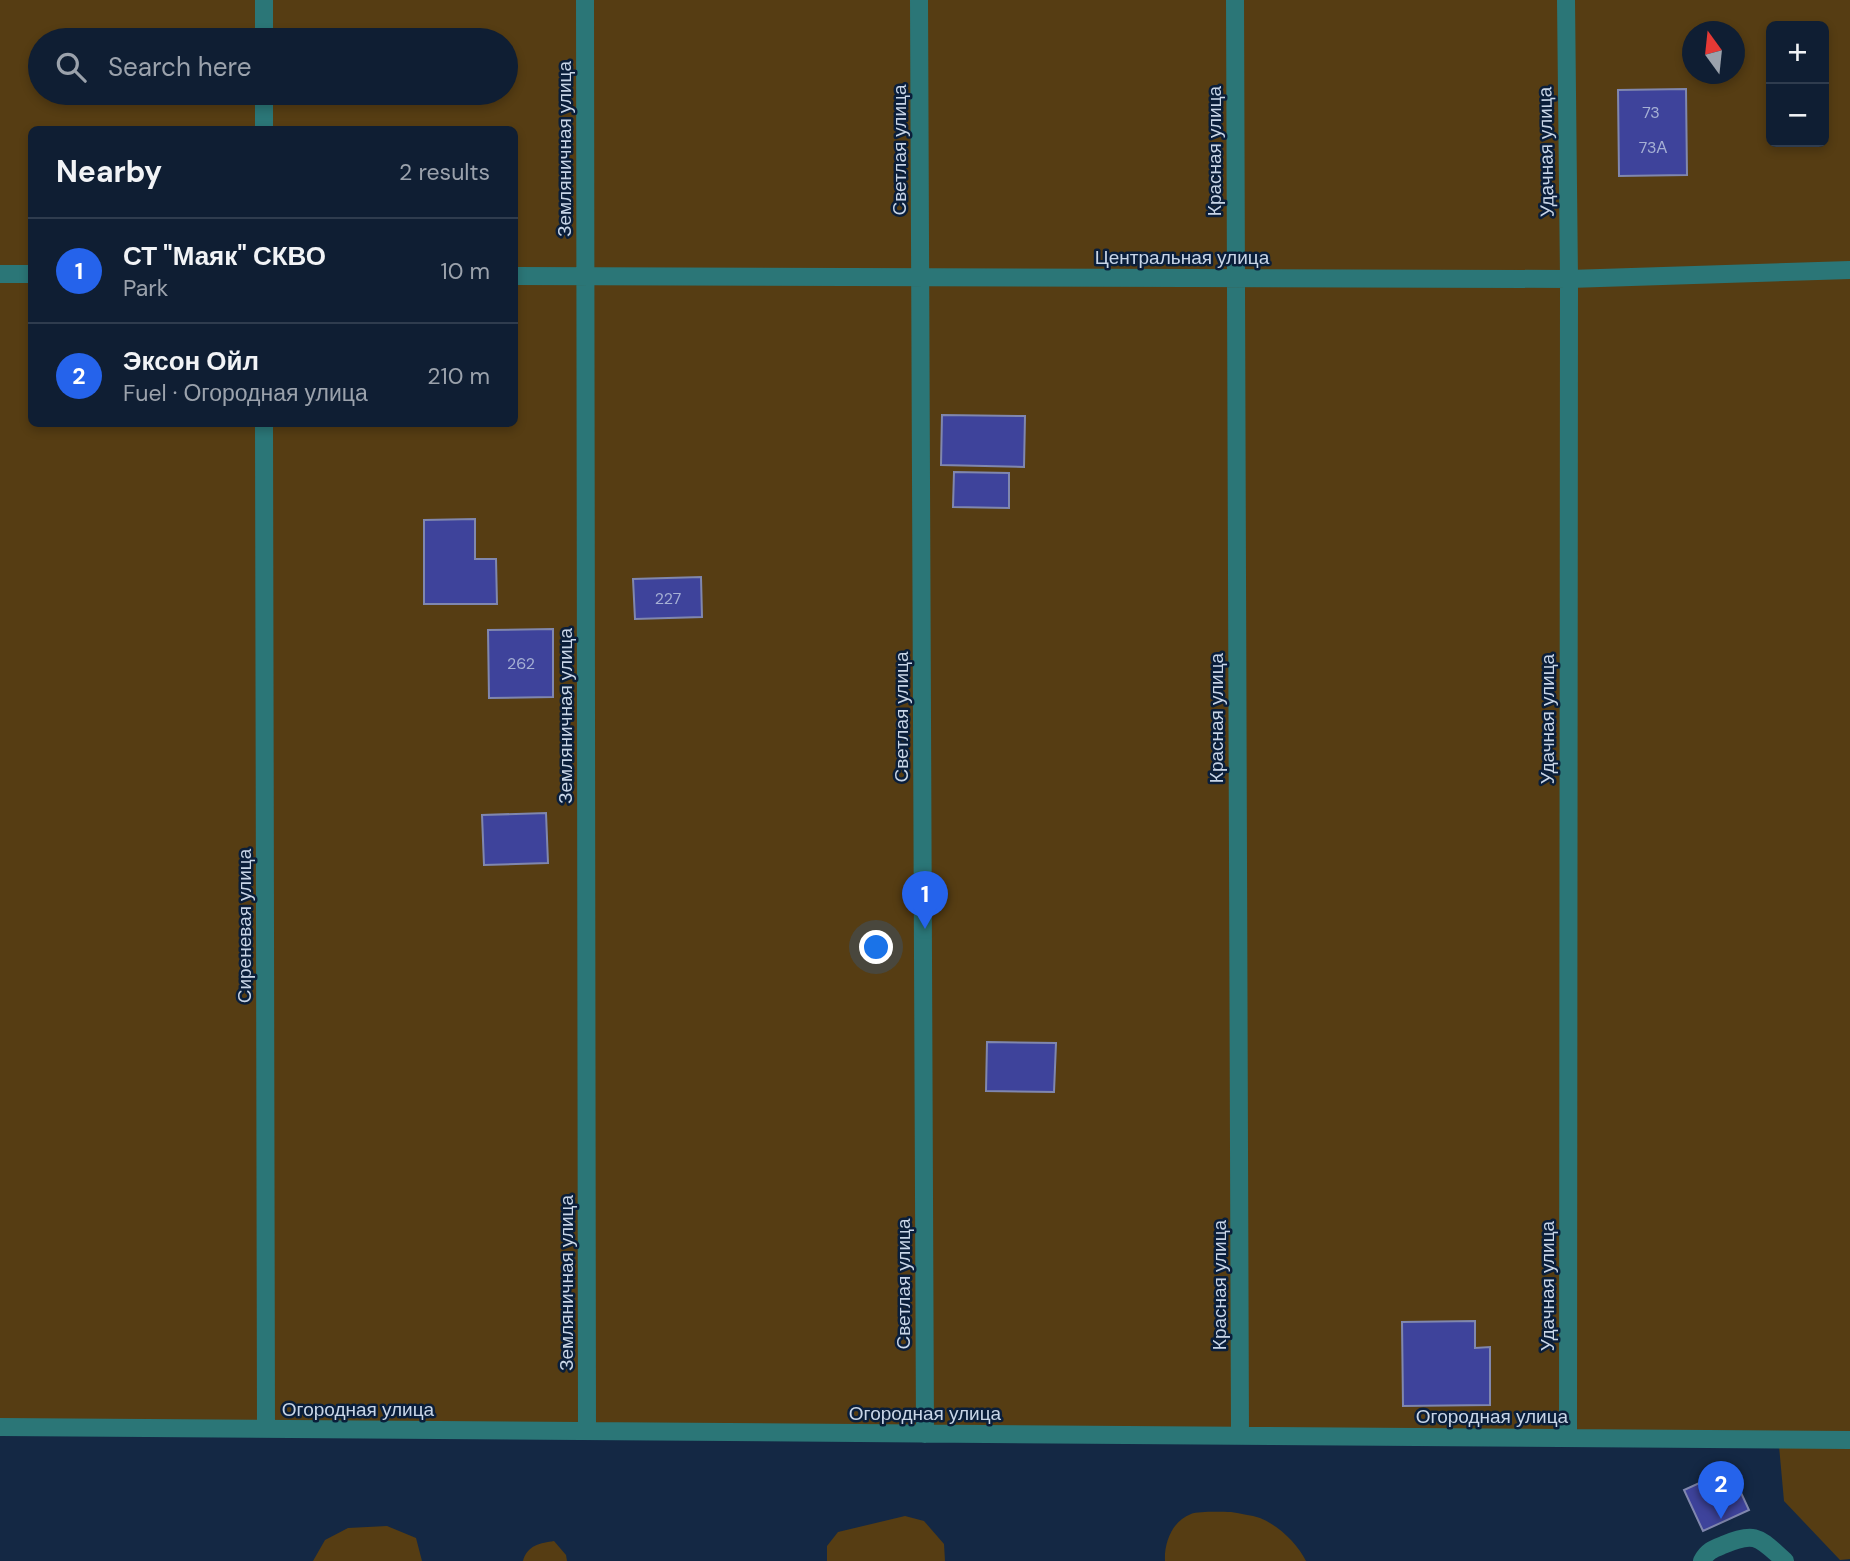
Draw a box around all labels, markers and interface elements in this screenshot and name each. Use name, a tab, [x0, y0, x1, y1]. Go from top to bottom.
north arrow	[1682, 21, 1745, 84]
map controls	[1766, 21, 1829, 147]
button: +	[1766, 21, 1829, 84]
search box	[28, 28, 518, 105]
icon: search	[52, 48, 90, 86]
text: Search here	[108, 50, 251, 84]
street label: Земляничная улица	[552, 61, 577, 237]
street label: Светлая улица	[887, 84, 912, 216]
button: −	[1766, 84, 1829, 147]
street label: Красная улица	[1202, 85, 1227, 216]
street label: Удачная улица	[1532, 86, 1560, 217]
house number: 73	[1642, 102, 1660, 123]
house number: 73А	[1639, 137, 1667, 158]
text: Nearby	[56, 152, 162, 191]
text: 2 results	[399, 157, 490, 187]
text: СТ "Маяк" СКВО	[123, 239, 326, 273]
street label: Центральная улица	[1095, 245, 1270, 270]
text: 1	[75, 256, 83, 286]
text: 10 m	[440, 256, 490, 286]
text: Park	[123, 273, 168, 303]
text: Эксон Ойл	[123, 344, 259, 378]
text: 2	[72, 361, 86, 391]
text: 210 m	[427, 361, 490, 391]
text: Fuel · Огородная улица	[123, 378, 368, 408]
house number: 227	[655, 588, 681, 609]
street label: Земляничная улица	[553, 628, 578, 804]
street label: Светлая улица	[889, 651, 914, 783]
street label: Красная улица	[1204, 652, 1229, 783]
house number: 262	[507, 653, 535, 674]
street label: Удачная улица	[1535, 653, 1560, 784]
street label: Сиреневая улица	[232, 848, 257, 1003]
pin: 1	[902, 871, 948, 929]
your location	[859, 930, 893, 964]
street label: Земляничная улица	[554, 1195, 579, 1371]
street label: Светлая улица	[891, 1218, 916, 1350]
street label: Красная улица	[1207, 1219, 1232, 1350]
street label: Удачная улица	[1535, 1220, 1560, 1351]
street label: Огородная улица	[282, 1397, 435, 1422]
street label: Огородная улица	[849, 1401, 1002, 1426]
street label: Огородная улица	[1416, 1404, 1569, 1429]
pin: 2	[1698, 1461, 1744, 1519]

